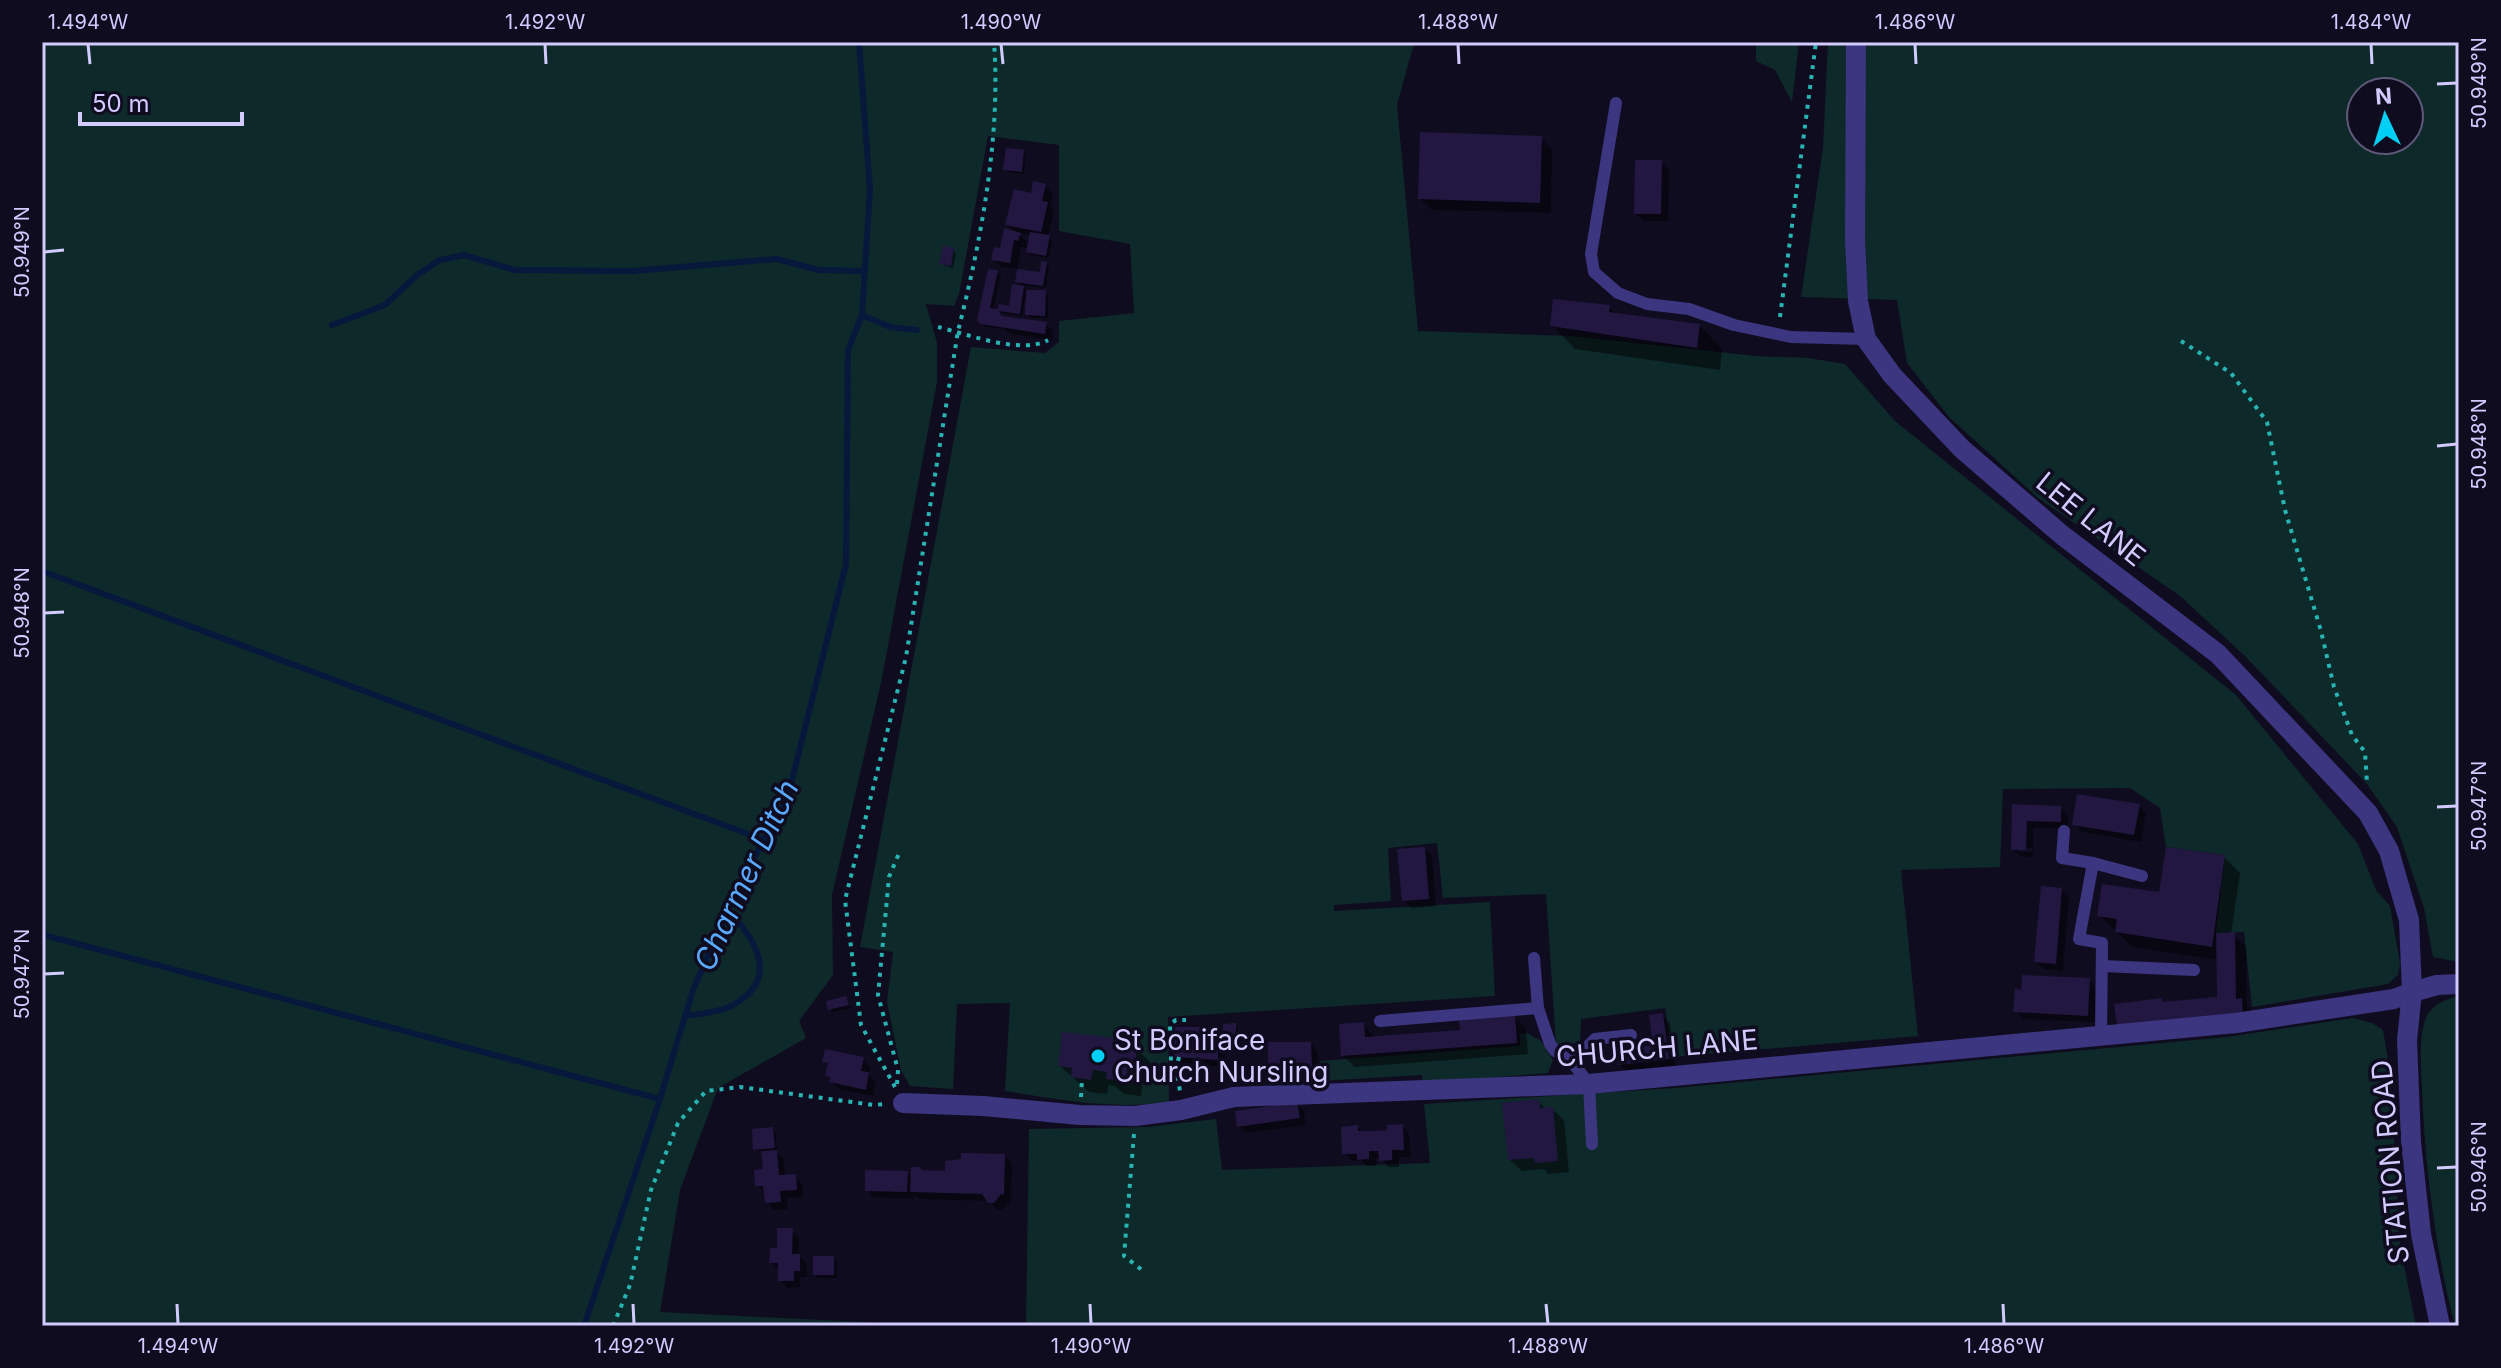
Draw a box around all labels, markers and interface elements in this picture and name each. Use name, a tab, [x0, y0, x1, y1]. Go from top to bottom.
text: 1.494°W	[48, 10, 129, 34]
text: 1.492°W	[505, 10, 585, 34]
text: 1.490°W	[961, 10, 1042, 34]
text: 1.488°W	[1418, 10, 1498, 34]
text: 1.486°W	[1875, 10, 1955, 34]
text: 1.484°W	[2331, 10, 2412, 34]
text: 50.949°N	[2467, 37, 2491, 129]
scale bar	[80, 76, 242, 126]
north arrow	[2345, 76, 2425, 156]
text: N	[2374, 82, 2393, 110]
text: 50 m	[92, 89, 150, 118]
text: 50.949°N	[10, 206, 34, 298]
text: 50.948°N	[2467, 398, 2491, 490]
street label: LEE LANE	[2030, 465, 2152, 573]
text: 50.948°N	[10, 567, 34, 659]
text: 50.947°N	[2467, 761, 2491, 851]
water label: Charmer Ditch	[686, 774, 806, 976]
text: 50.947°N	[10, 929, 34, 1019]
street label: CHURCH LANE	[1555, 1022, 1759, 1074]
place label: St Boniface Church Nursling	[1114, 1023, 1328, 1089]
marker: St Boniface Church Nursling	[1089, 1047, 1107, 1065]
street label: STATION ROAD	[2364, 1059, 2416, 1265]
text: 50.946°N	[2467, 1121, 2491, 1213]
text: 1.494°W	[138, 1334, 219, 1358]
text: 1.492°W	[594, 1334, 674, 1358]
text: 1.490°W	[1051, 1334, 1132, 1358]
text: 1.488°W	[1508, 1334, 1588, 1358]
text: 1.486°W	[1964, 1334, 2044, 1358]

